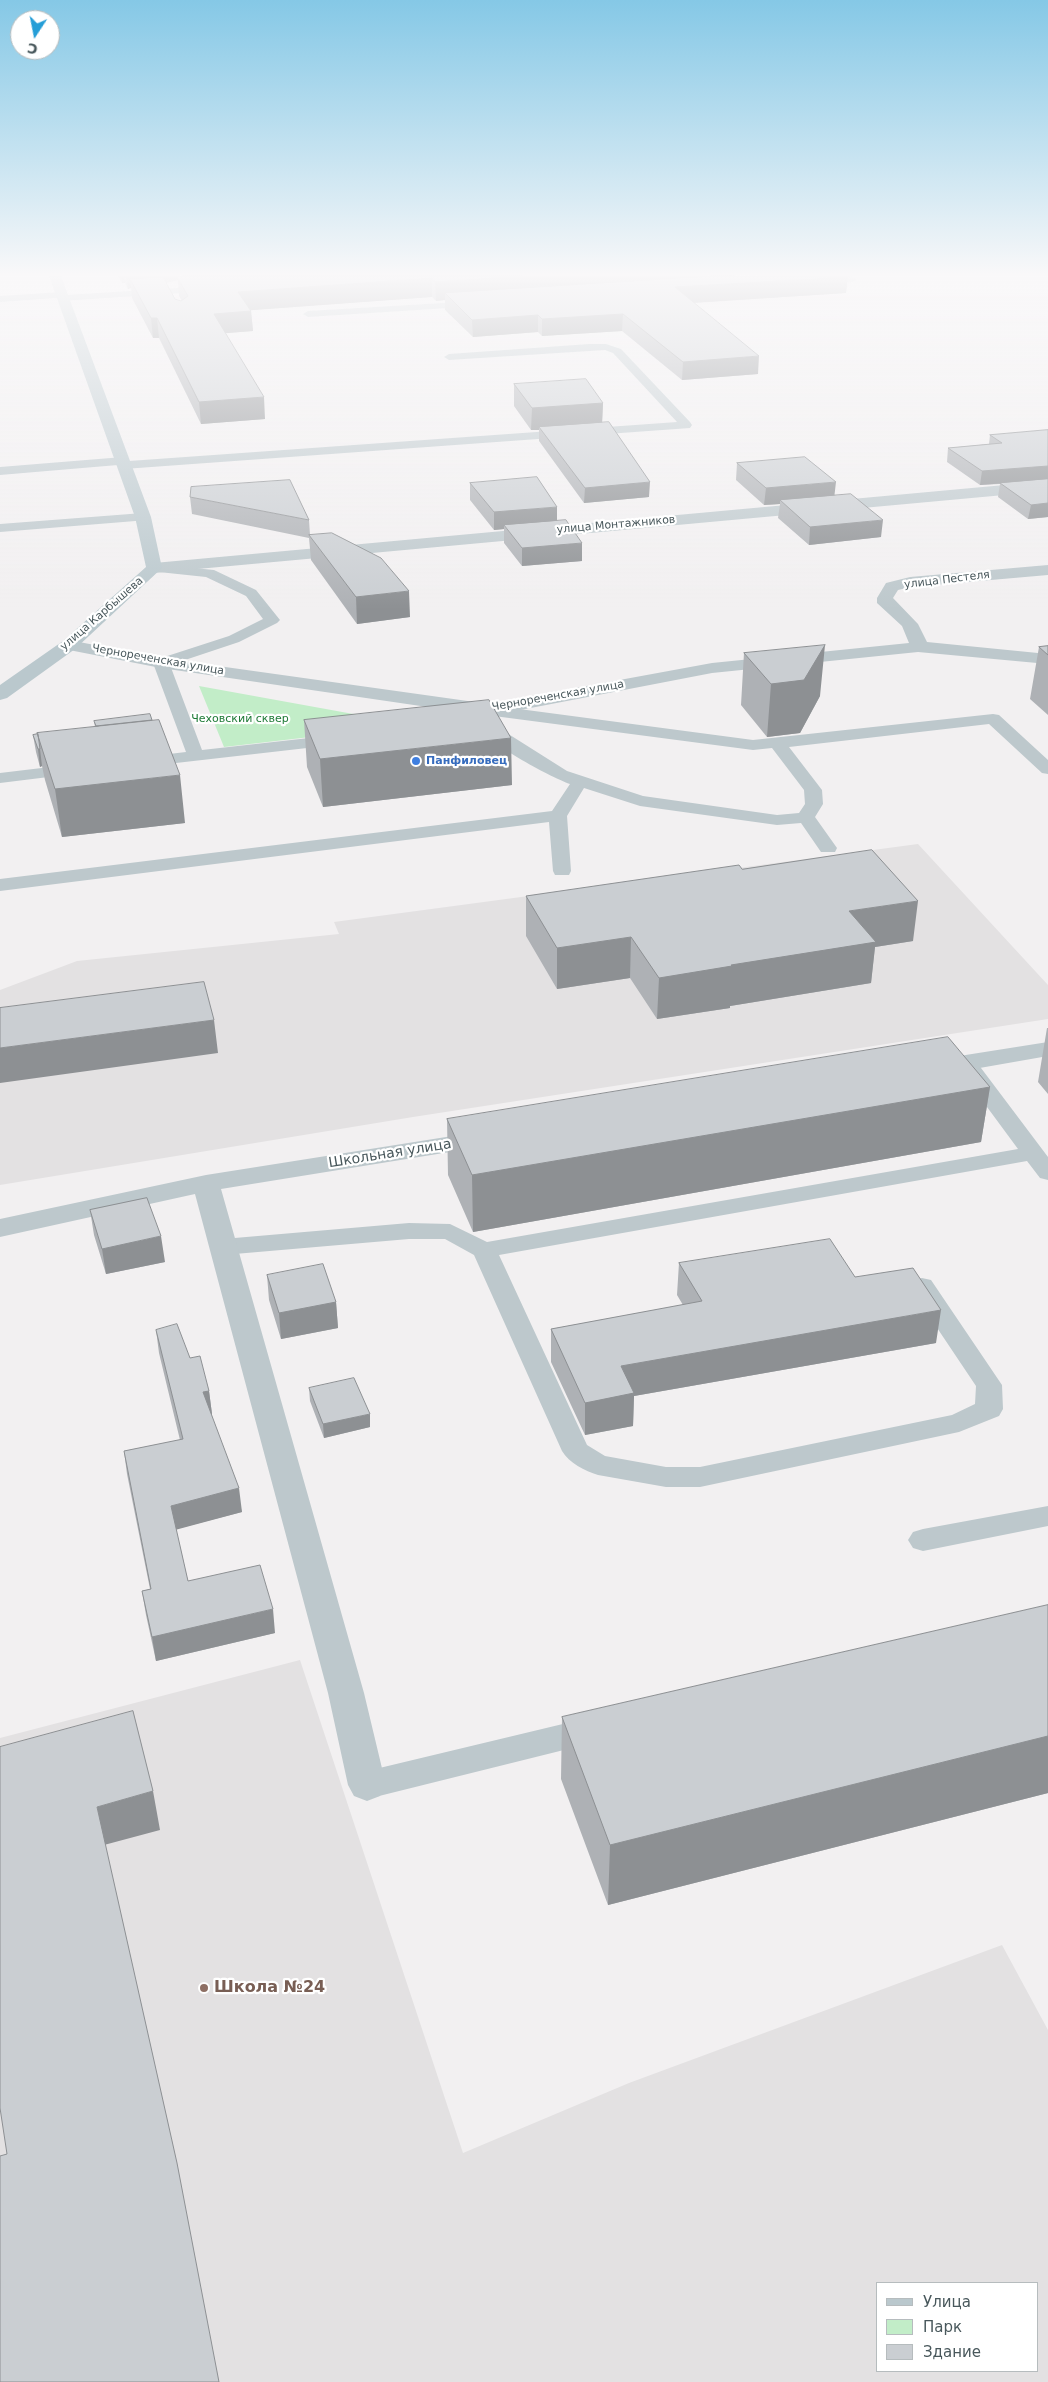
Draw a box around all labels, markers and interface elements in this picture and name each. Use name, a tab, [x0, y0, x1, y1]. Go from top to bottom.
north arrow	[10, 10, 60, 60]
text: С	[26, 40, 39, 58]
street label: улица Монтажников	[556, 513, 676, 537]
street label: улица Пестеля	[903, 568, 991, 592]
street label: улица Карбышева	[58, 574, 146, 654]
street label: Чернореченская улица	[91, 642, 225, 678]
street label: Чернореченская улица	[491, 678, 625, 714]
park label: Чеховский сквер	[191, 712, 289, 726]
place label: Панфиловец	[426, 754, 507, 768]
marker: Панфиловец	[410, 755, 422, 767]
street label: Школьная улица	[327, 1136, 453, 1172]
place label: Школа №24	[214, 1978, 325, 1998]
marker: Школа №24	[198, 1982, 210, 1994]
legend	[876, 2282, 1038, 2372]
text: Улица	[923, 2293, 971, 2311]
text: Парк	[923, 2318, 962, 2336]
text: Здание	[923, 2343, 981, 2361]

